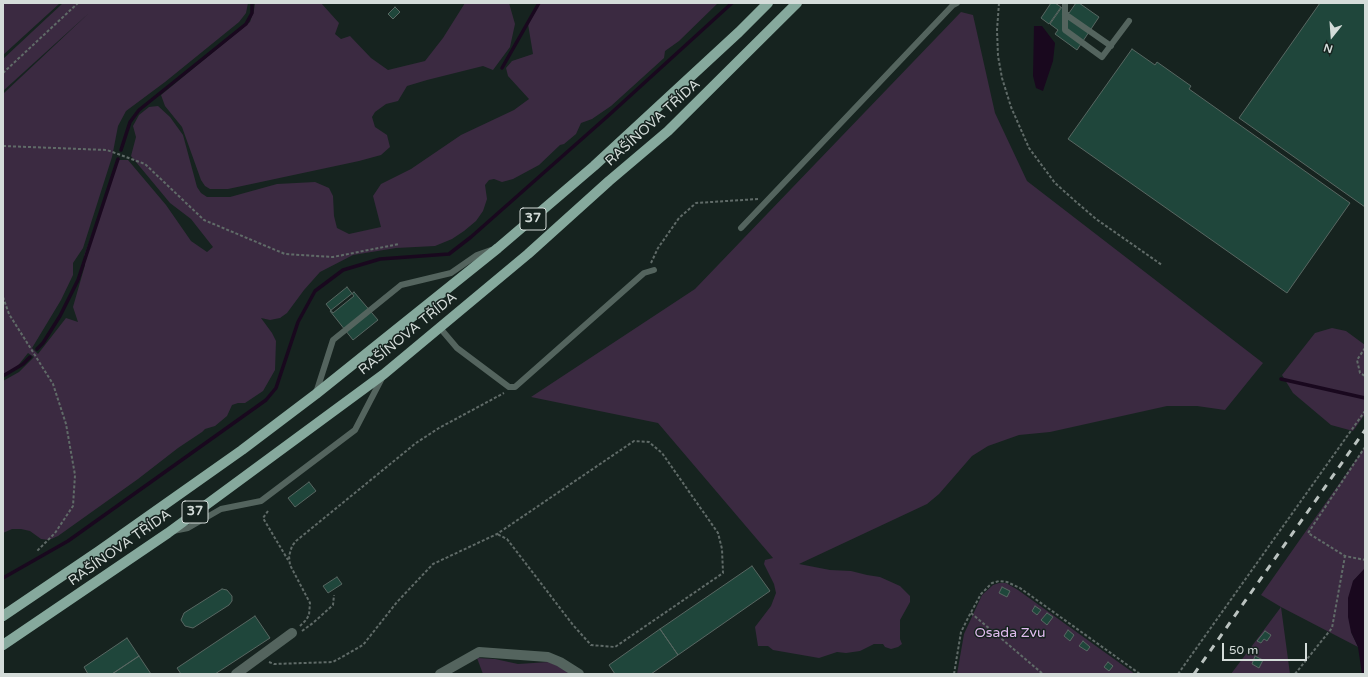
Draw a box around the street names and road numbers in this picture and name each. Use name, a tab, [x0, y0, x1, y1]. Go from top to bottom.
street label: RAŠÍNOVA TŘÍDA	[602, 76, 704, 170]
road number: 37	[520, 208, 546, 230]
street label: RAŠÍNOVA TŘÍDA	[355, 289, 461, 379]
road number: 37	[182, 501, 208, 523]
street label: RAŠÍNOVA TŘÍDA	[65, 506, 175, 590]

